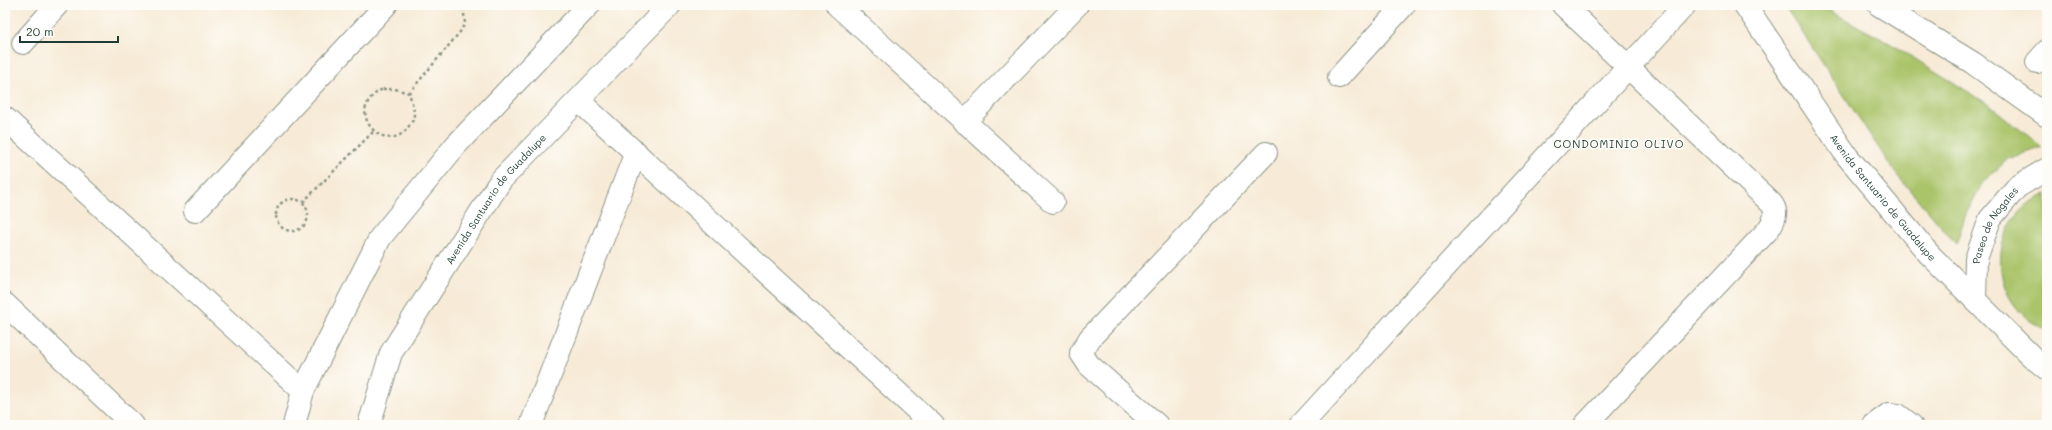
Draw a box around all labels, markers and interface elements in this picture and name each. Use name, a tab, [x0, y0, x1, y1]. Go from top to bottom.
scale bar	[20, 18, 118, 44]
text: 20 m	[26, 23, 54, 39]
street label: Avenida Santuario de Guadalupe	[442, 131, 549, 267]
street label: Avenida Santuario de Guadalupe	[1827, 131, 1939, 264]
district label: CONDOMINIO OLIVO	[1554, 136, 1684, 151]
street label: Paseo de Nogales	[1969, 184, 2021, 264]

